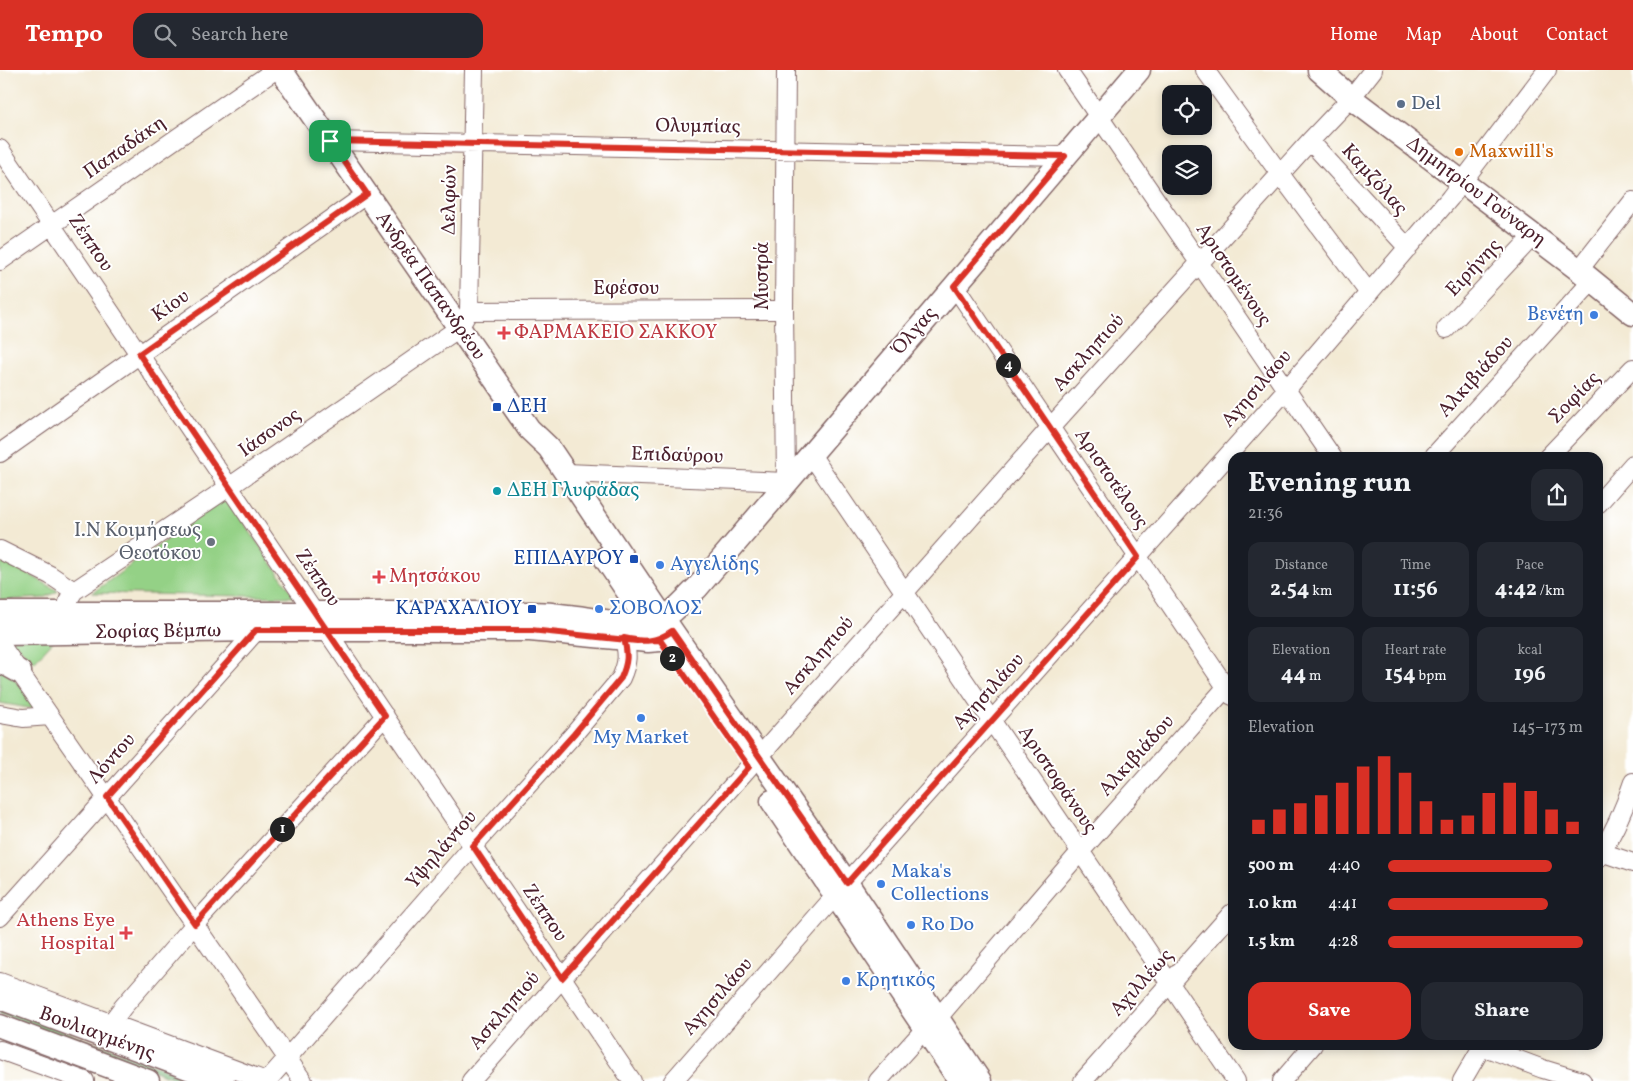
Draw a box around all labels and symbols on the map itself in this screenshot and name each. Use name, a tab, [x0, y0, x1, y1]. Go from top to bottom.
place label: Del	[1411, 90, 1441, 118]
marker: Del	[1395, 98, 1407, 110]
street label: Παπαδάκη	[78, 109, 172, 187]
street label: Ολυμπίας	[655, 112, 741, 142]
pin	[309, 120, 351, 162]
street label: Δημητρίου Γούναρη	[1400, 130, 1552, 254]
street label: Καμζόλας	[1334, 138, 1414, 222]
place label: Maxwill's	[1469, 138, 1554, 166]
marker: Maxwill's	[1453, 146, 1465, 158]
street label: Δελφών	[435, 164, 465, 235]
street label: Ανδρέα Παπανδρέου	[368, 206, 492, 366]
street label: Ζέππου	[60, 209, 120, 277]
street label: Αριστομένους	[1188, 218, 1278, 332]
street label: Ειρήνης	[1440, 233, 1508, 303]
street label: Μυστρά	[749, 242, 777, 310]
street label: Εφέσου	[593, 275, 659, 303]
street label: Κίου	[146, 283, 196, 329]
street label: Όλγας	[885, 301, 944, 363]
place label: Βενέτη	[1527, 301, 1584, 329]
street label: Ασκληπιού	[1046, 308, 1132, 398]
marker: Βενέτη	[1588, 309, 1600, 321]
place label: ΦΑΡΜΑΚΕΙΟ ΣΑΚΚΟΥ	[514, 319, 718, 347]
marker: ΦΑΡΜΑΚΕΙΟ ΣΑΚΚΟΥ	[498, 327, 510, 339]
street label: Αλκιβιάδου	[1432, 330, 1520, 424]
street label: Αγησιλάου	[1215, 344, 1299, 434]
pin: 4	[996, 352, 1020, 378]
street label: Σοφίας	[1543, 365, 1607, 431]
place label: ΔΕΗ	[507, 393, 547, 421]
street label: Ιάσονος	[233, 401, 307, 465]
marker: ΔΕΗ	[491, 401, 503, 413]
street label: Αριστοτέλους	[1067, 423, 1155, 535]
street label: Επιδαύρου	[630, 440, 724, 472]
place label: ΔΕΗ Γλυφάδας	[507, 477, 639, 505]
marker: ΔΕΗ Γλυφάδας	[491, 485, 503, 497]
place label: Ι.Ν Κοιμήσεως Θεοτόκου	[74, 517, 201, 568]
marker: Ι.Ν Κοιμήσεως Θεοτόκου	[205, 536, 217, 548]
street label: Ζέππου	[287, 544, 347, 612]
place label: ΕΠΙΔΑΥΡΟΥ	[514, 545, 624, 573]
place label: Αγγελίδης	[670, 551, 759, 579]
marker: ΕΠΙΔΑΥΡΟΥ	[628, 553, 640, 565]
marker: Αγγελίδης	[654, 559, 666, 571]
place label: Μητσάκου	[389, 563, 480, 591]
marker: Μητσάκου	[373, 571, 385, 583]
place label: ΚΑΡΑΧΑΛΙΟΥ	[395, 595, 522, 623]
place label: ΣΟΒΟΛΟΣ	[609, 595, 702, 623]
marker: ΚΑΡΑΧΑΛΙΟΥ	[526, 603, 538, 615]
marker: ΣΟΒΟΛΟΣ	[593, 603, 605, 615]
street label: Ασκληπιού	[777, 610, 861, 702]
street label: Σοφίας Βέμπω	[95, 617, 221, 647]
pin: 2	[660, 646, 684, 670]
street label: Αγησιλάου	[947, 647, 1031, 737]
street label: Αλκιβιάδου	[1093, 709, 1181, 803]
marker: My Market	[635, 712, 647, 724]
street label: Αριστοφάνους	[1010, 720, 1104, 840]
place label: My Market	[593, 724, 689, 752]
street label: Λόντου	[81, 727, 143, 791]
street label: Υψηλάντου	[400, 805, 484, 895]
pin: 1	[270, 816, 294, 842]
place label: Maka's Collections	[891, 858, 989, 909]
marker: Maka's Collections	[875, 878, 887, 890]
street label: Ζέππου	[514, 879, 574, 947]
place label: Athens Eye Hospital	[16, 907, 115, 958]
place label: Ro Do	[921, 911, 974, 939]
marker: Ro Do	[905, 919, 917, 931]
marker: Athens Eye Hospital	[119, 926, 133, 940]
street label: Αχιλλέως	[1104, 943, 1180, 1023]
street label: Αγησιλάου	[676, 952, 760, 1042]
street label: Ασκληπιού	[463, 965, 547, 1057]
place label: Κρητικός	[856, 967, 935, 995]
marker: Κρητικός	[840, 975, 852, 987]
street label: Βουλιαγμένης	[35, 1000, 159, 1068]

